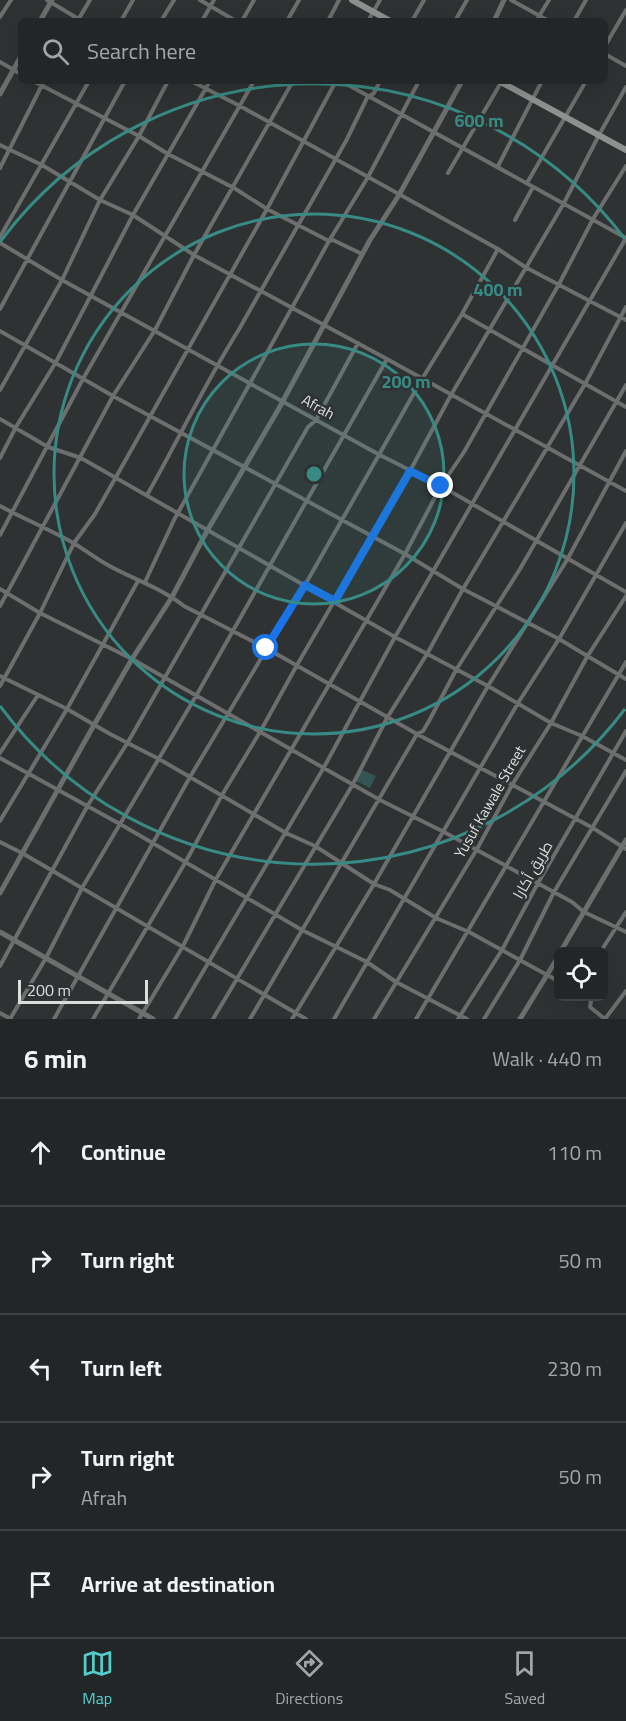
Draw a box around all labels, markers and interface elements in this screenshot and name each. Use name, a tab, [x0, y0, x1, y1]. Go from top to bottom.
search box	[18, 18, 608, 84]
text: Search here	[87, 30, 196, 72]
icon: search	[39, 35, 72, 68]
text: 600 m	[454, 104, 504, 137]
text: 400 m	[473, 273, 523, 306]
text: 200 m	[381, 365, 431, 398]
street label: Afrah	[296, 385, 340, 428]
centre of rings	[304, 464, 324, 484]
route end	[427, 472, 453, 498]
route start	[252, 634, 278, 660]
street label: Yusuf Kawale Street	[445, 739, 534, 864]
street label: طريق أكارا	[504, 835, 561, 904]
map controls	[554, 947, 608, 1001]
button: locate	[554, 947, 608, 1001]
text: 200 m	[27, 975, 71, 1005]
scale bar	[18, 977, 148, 1004]
text: 6 min	[24, 1034, 87, 1083]
text: Walk · 440 m	[492, 1040, 602, 1077]
text: Continue	[81, 1131, 166, 1173]
text: 110 m	[547, 1134, 602, 1171]
icon: ahead	[24, 1136, 57, 1169]
text: Turn right	[81, 1239, 174, 1281]
text: 50 m	[558, 1242, 602, 1279]
icon: right	[24, 1244, 57, 1277]
text: Turn left	[81, 1347, 162, 1389]
text: 230 m	[547, 1350, 602, 1387]
icon: left	[24, 1352, 57, 1385]
text: Turn right	[81, 1437, 174, 1479]
text: 50 m	[558, 1458, 602, 1495]
icon: right	[24, 1460, 57, 1493]
text: Afrah	[81, 1479, 127, 1516]
text: Arrive at destination	[81, 1563, 275, 1605]
icon: arrive	[24, 1568, 57, 1601]
tab: Map	[81, 1647, 114, 1713]
tab: Directions	[275, 1647, 343, 1713]
tab: Saved	[505, 1647, 545, 1713]

